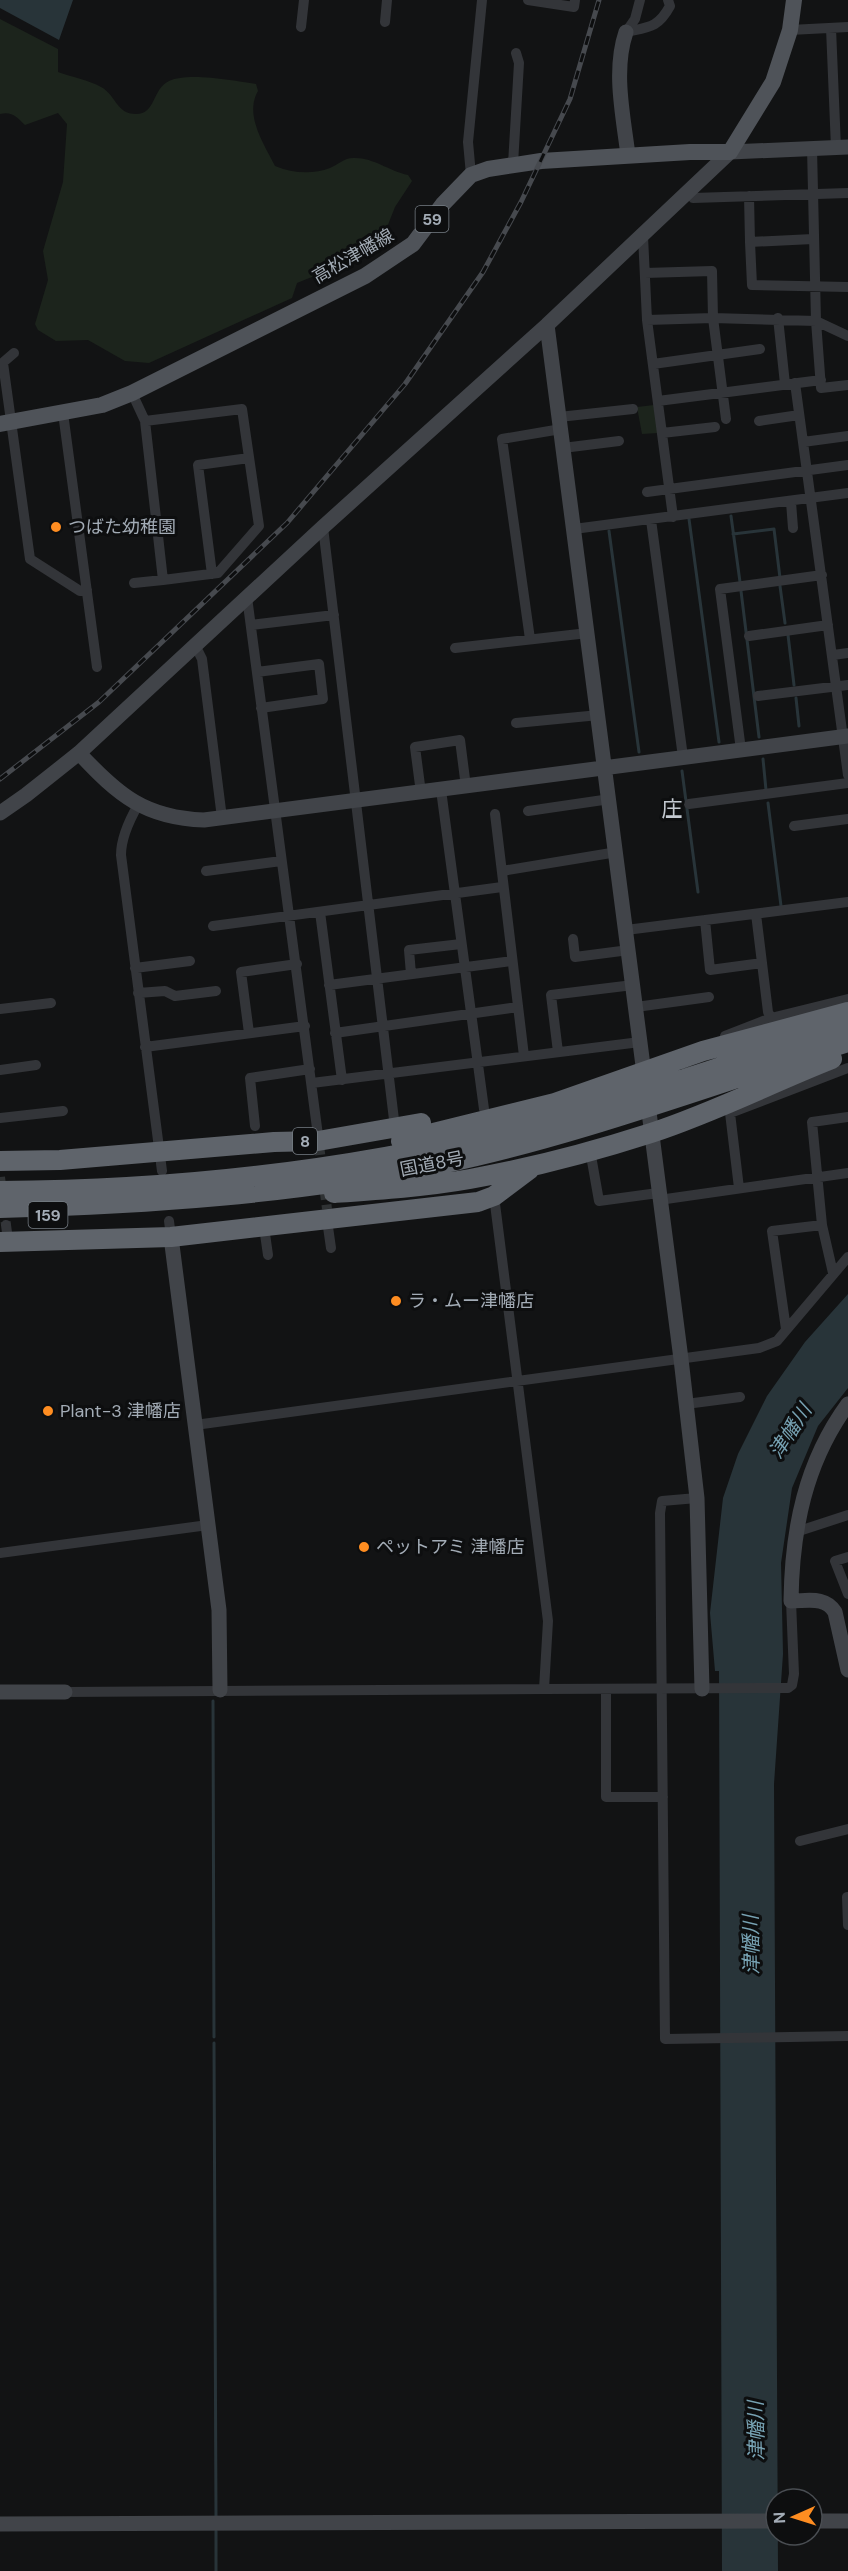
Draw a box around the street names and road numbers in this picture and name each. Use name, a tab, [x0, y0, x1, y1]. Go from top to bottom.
road number: 59	[416, 206, 448, 232]
street label: 高松津幡線	[308, 223, 398, 289]
road number: 8	[293, 1128, 317, 1154]
street label: 国道8号	[398, 1146, 466, 1182]
road number: 159	[28, 1202, 68, 1228]

